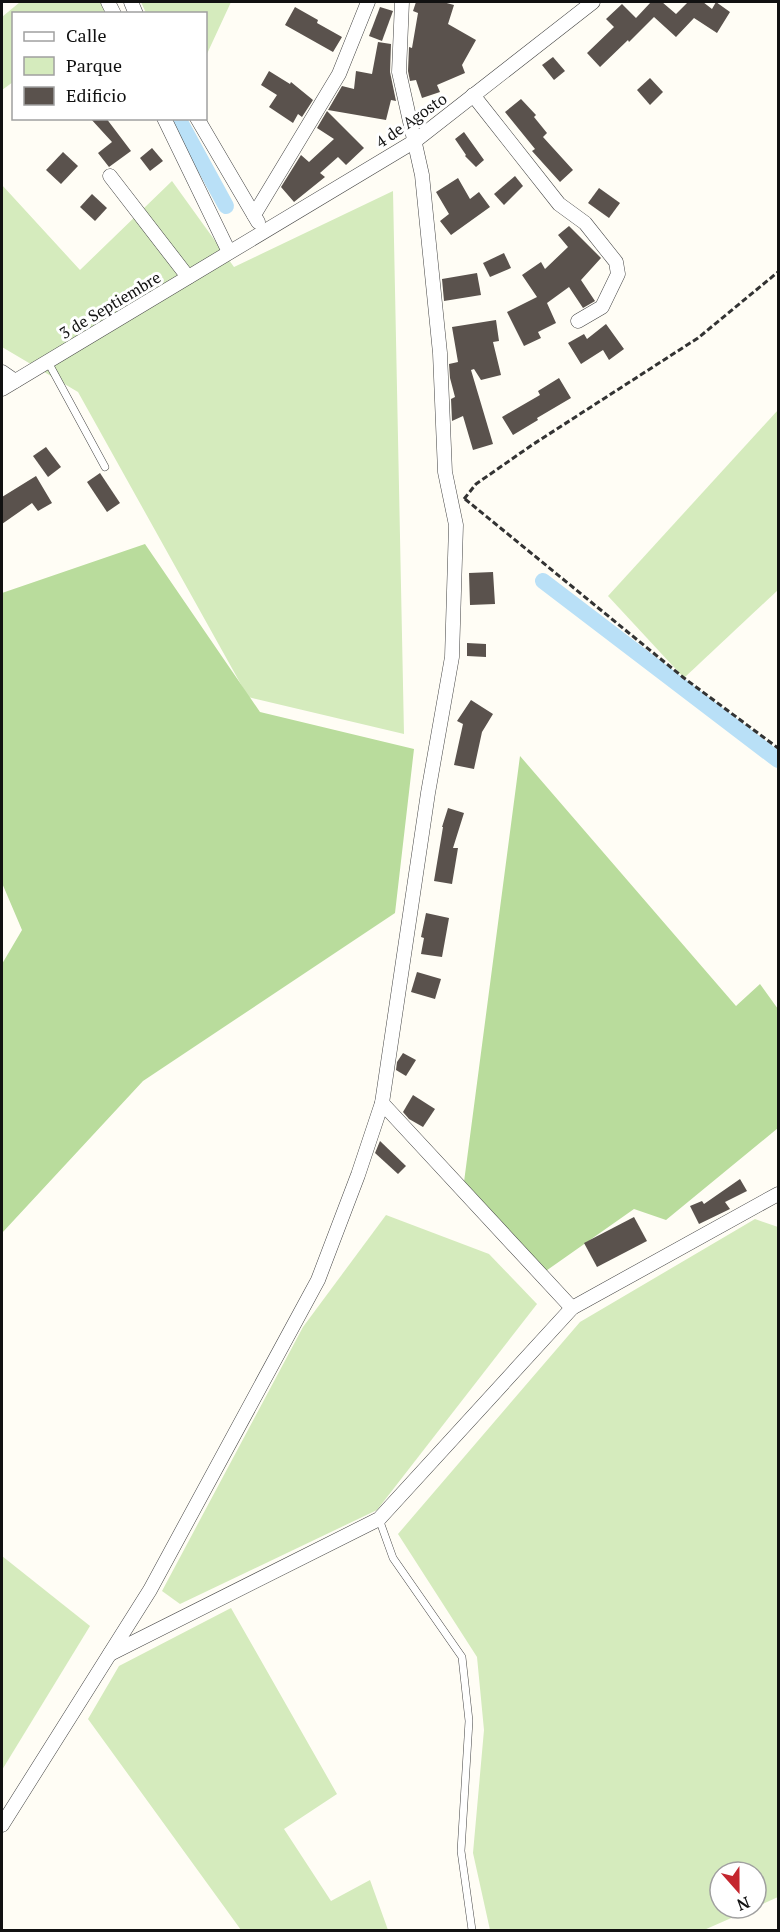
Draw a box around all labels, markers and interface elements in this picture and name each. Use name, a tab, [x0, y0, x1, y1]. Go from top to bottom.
legend	[12, 12, 207, 120]
text: Calle	[66, 23, 107, 47]
text: Parque	[66, 53, 122, 77]
text: Edificio	[66, 83, 126, 107]
street label: 4 de Agosto	[371, 87, 451, 153]
street label: 3 de Septiembre	[55, 266, 165, 344]
north arrow	[708, 1860, 768, 1920]
text: N	[734, 1892, 753, 1916]

